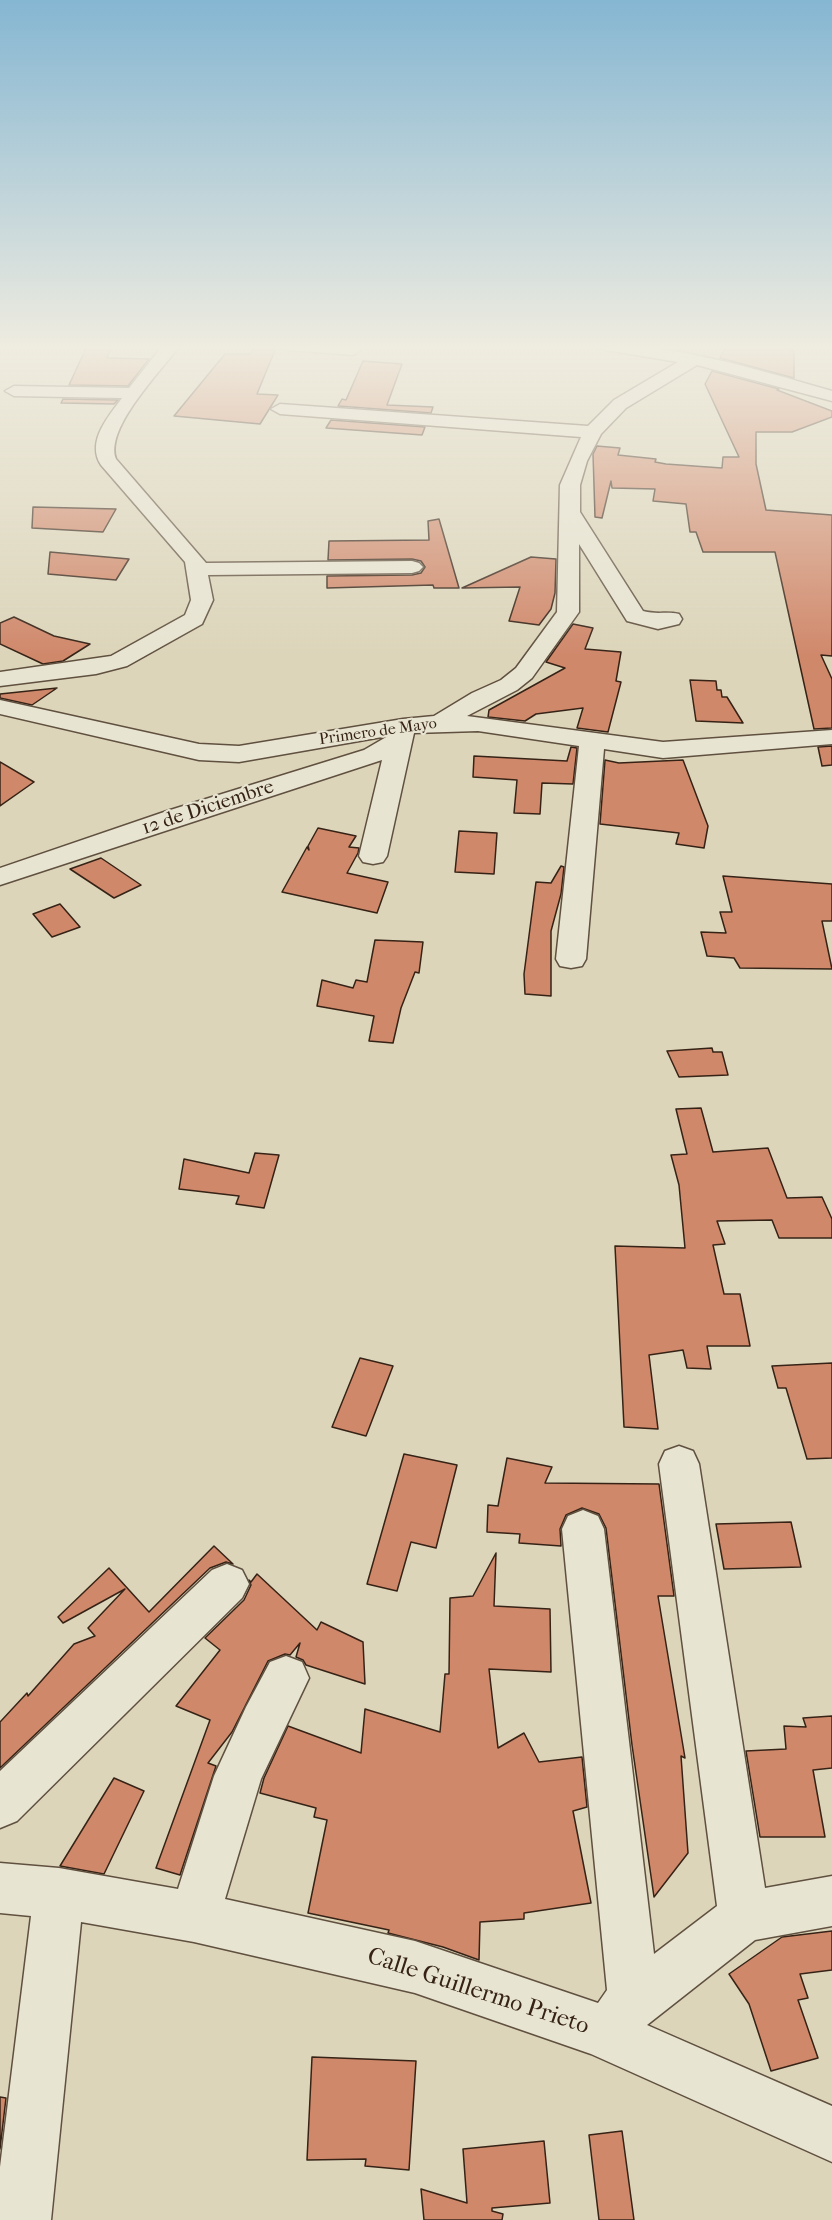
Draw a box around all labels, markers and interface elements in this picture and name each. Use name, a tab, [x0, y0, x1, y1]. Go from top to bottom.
street label: Primero de Mayo	[318, 714, 438, 750]
street label: 12 de Diciembre	[139, 775, 277, 841]
street label: Calle Guillermo Prieto	[363, 1943, 593, 2041]

